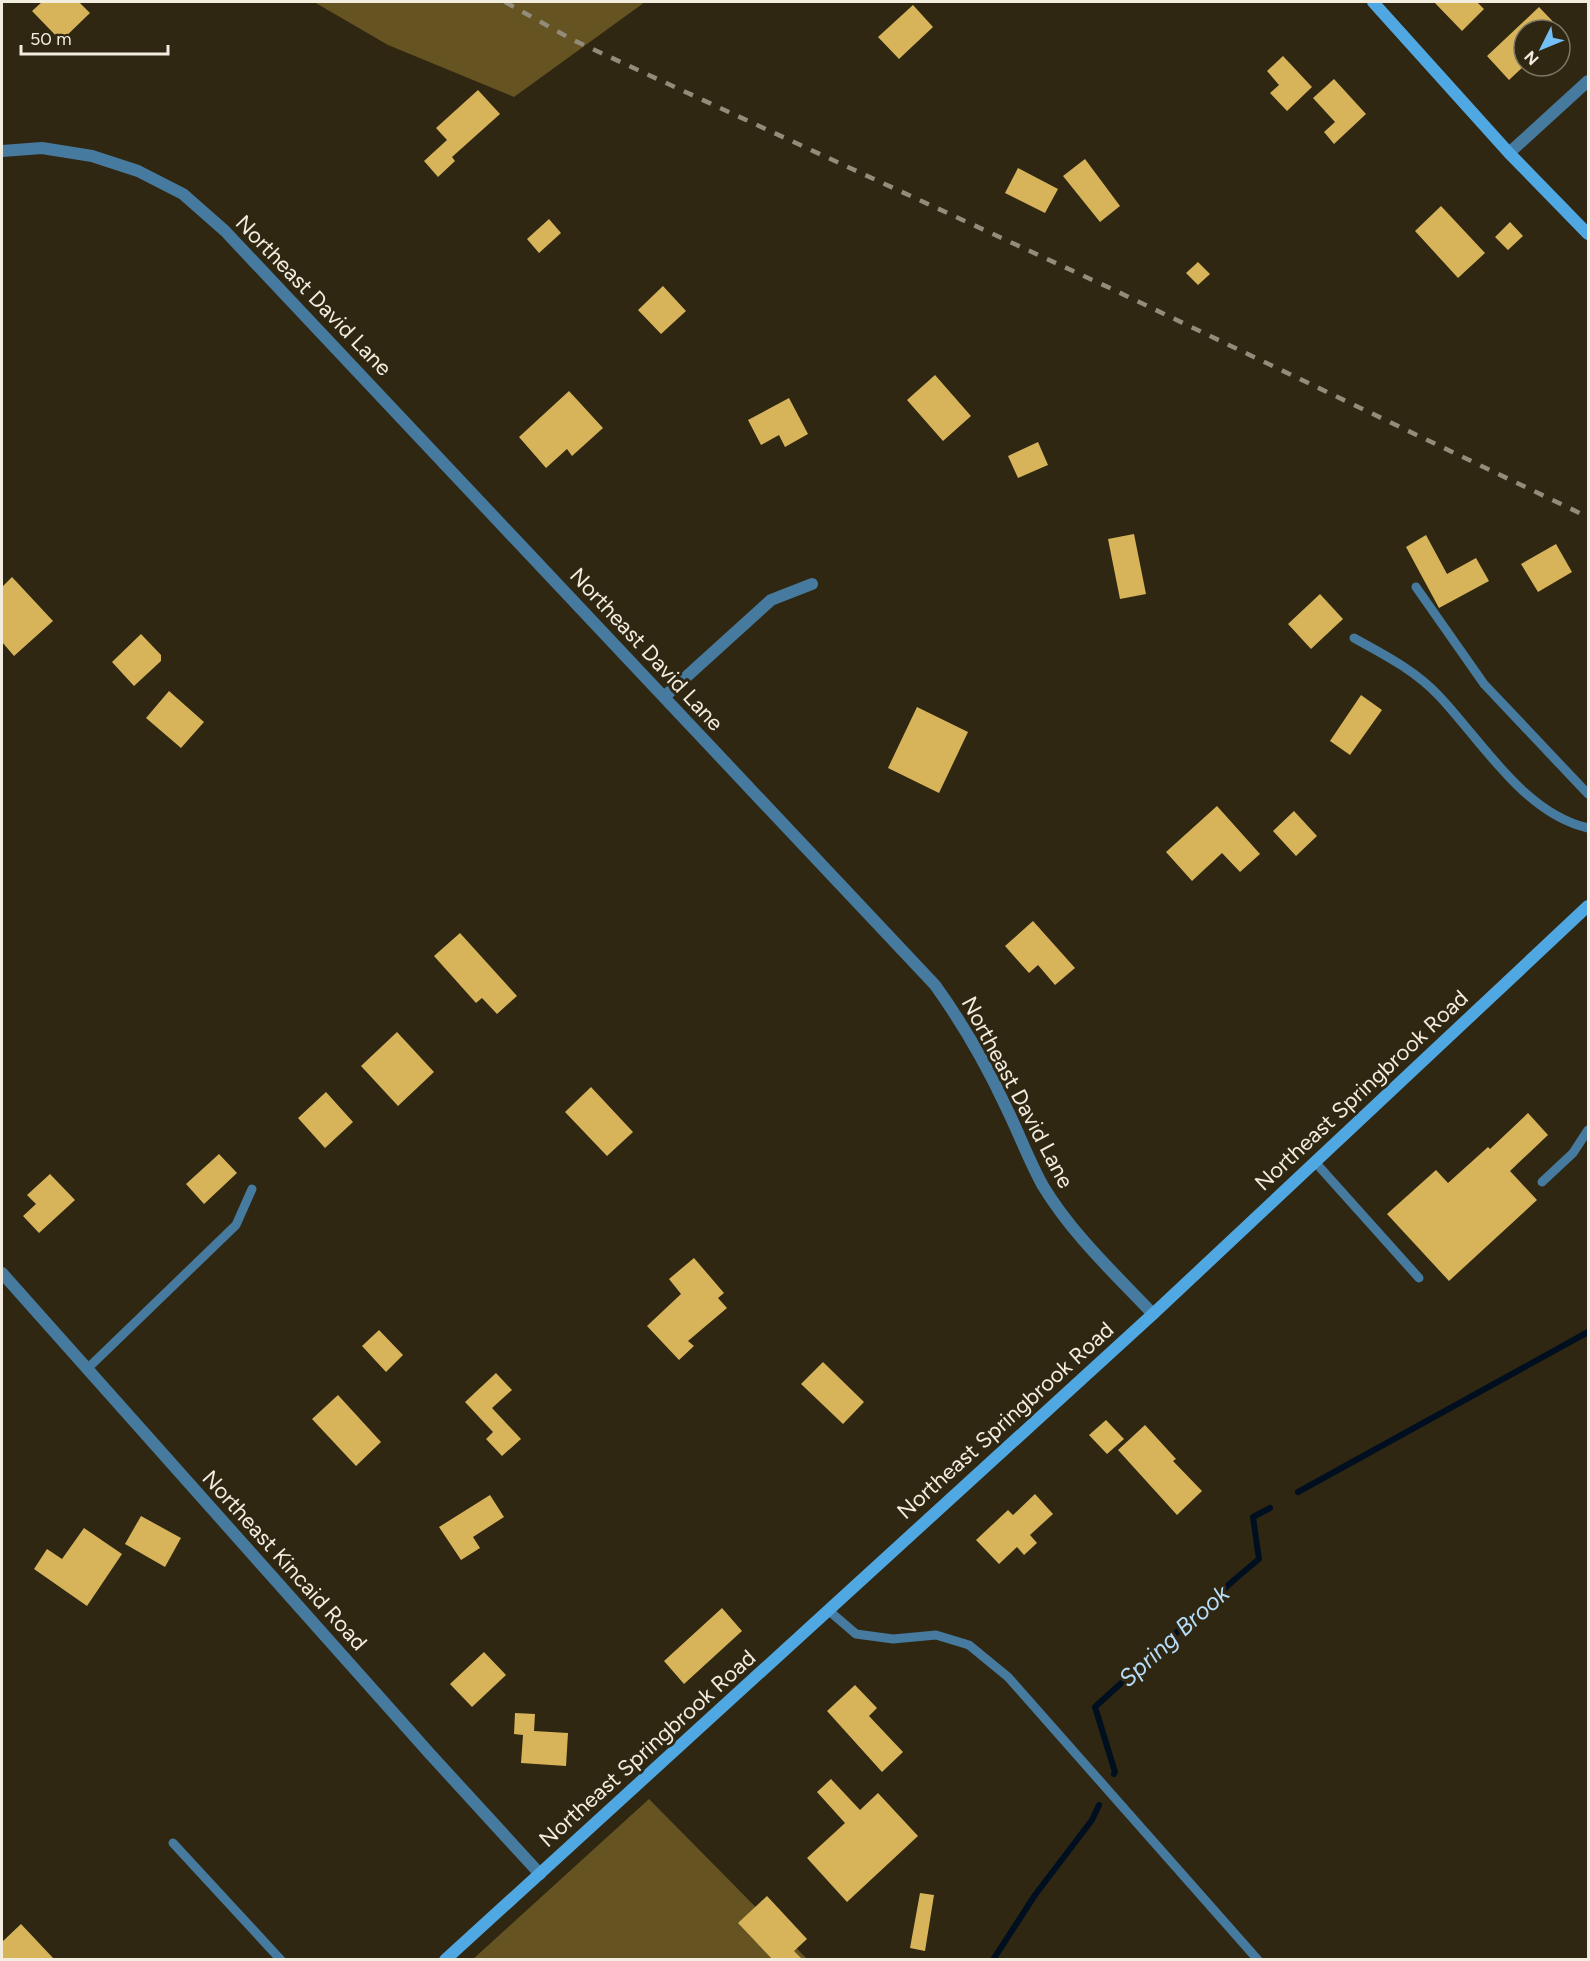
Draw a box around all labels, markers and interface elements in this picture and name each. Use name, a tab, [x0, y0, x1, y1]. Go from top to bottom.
scale bar	[21, 18, 168, 56]
north arrow	[1512, 18, 1572, 78]
text: 50 m	[30, 28, 72, 50]
text: N	[1520, 47, 1543, 69]
street label: Northeast David Lane	[230, 209, 397, 381]
street label: Northeast David Lane	[564, 562, 729, 736]
street label: Northeast Springbrook Road	[1249, 984, 1474, 1196]
street label: Northeast David Lane	[956, 992, 1079, 1193]
street label: Northeast Springbrook Road	[892, 1316, 1119, 1525]
street label: Northeast Kincaid Road	[197, 1465, 373, 1656]
water label: Spring Brook	[1113, 1578, 1236, 1693]
street label: Northeast Springbrook Road	[534, 1644, 761, 1853]

